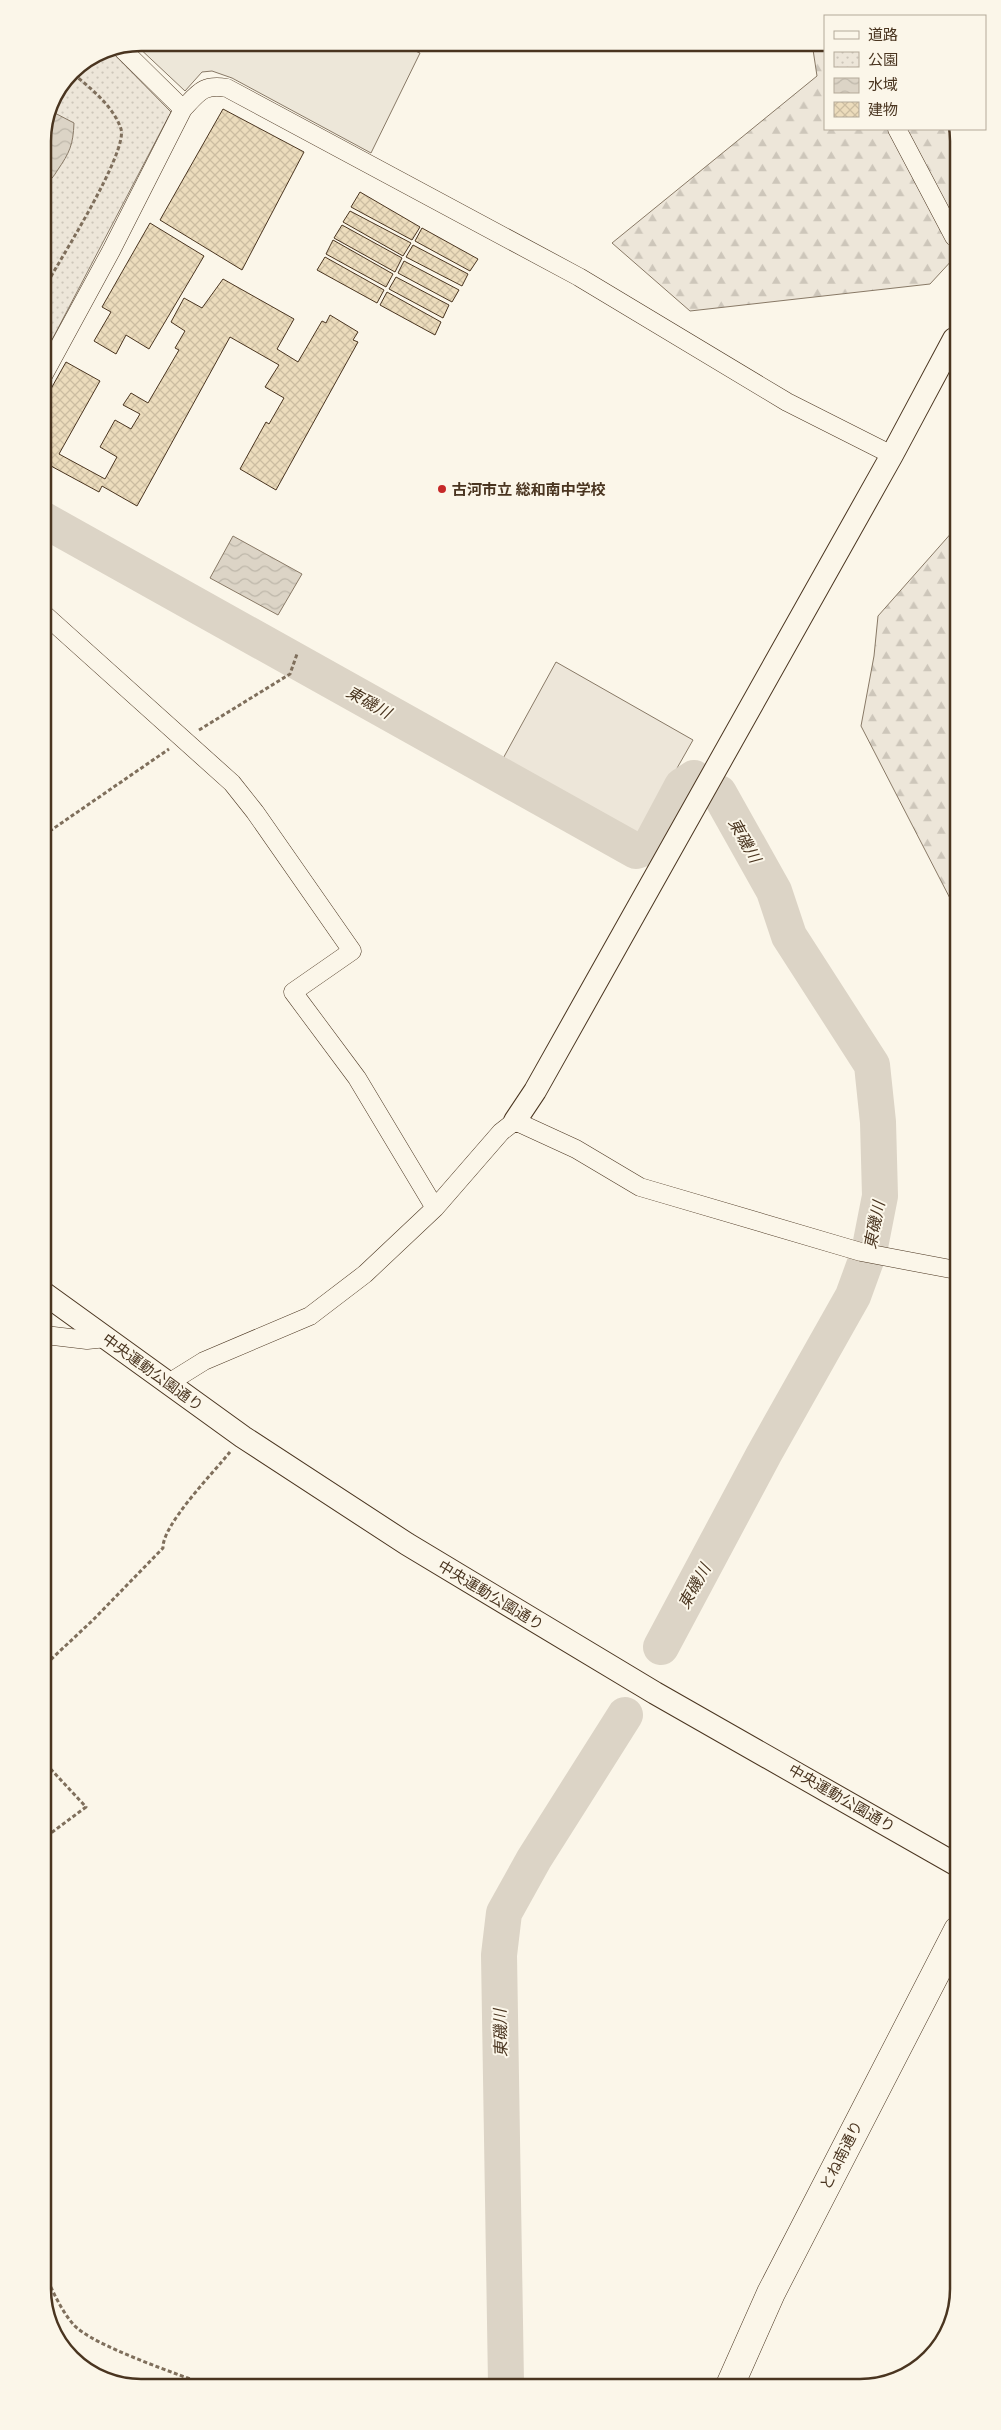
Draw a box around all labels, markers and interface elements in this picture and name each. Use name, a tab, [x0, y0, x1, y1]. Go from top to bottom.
legend	[824, 15, 986, 130]
text: 道路	[868, 25, 898, 44]
text: 公園	[868, 50, 898, 69]
text: 水域	[868, 75, 898, 94]
text: 建物	[868, 100, 898, 119]
place label: 古河市立 総和南中学校	[452, 480, 606, 499]
marker: 古河市立 総和南中学校	[436, 483, 448, 495]
water label: 東磯川	[343, 682, 397, 723]
water label: 東磯川	[725, 814, 766, 868]
water label: 東磯川	[860, 1198, 889, 1250]
street label: 中央運動公園通り	[99, 1329, 207, 1415]
street label: 中央運動公園通り	[435, 1556, 547, 1634]
water label: 東磯川	[674, 1558, 715, 1612]
street label: 中央運動公園通り	[785, 1760, 899, 1836]
water label: 東磯川	[490, 2007, 510, 2057]
street label: とね南通り	[816, 2117, 866, 2193]

